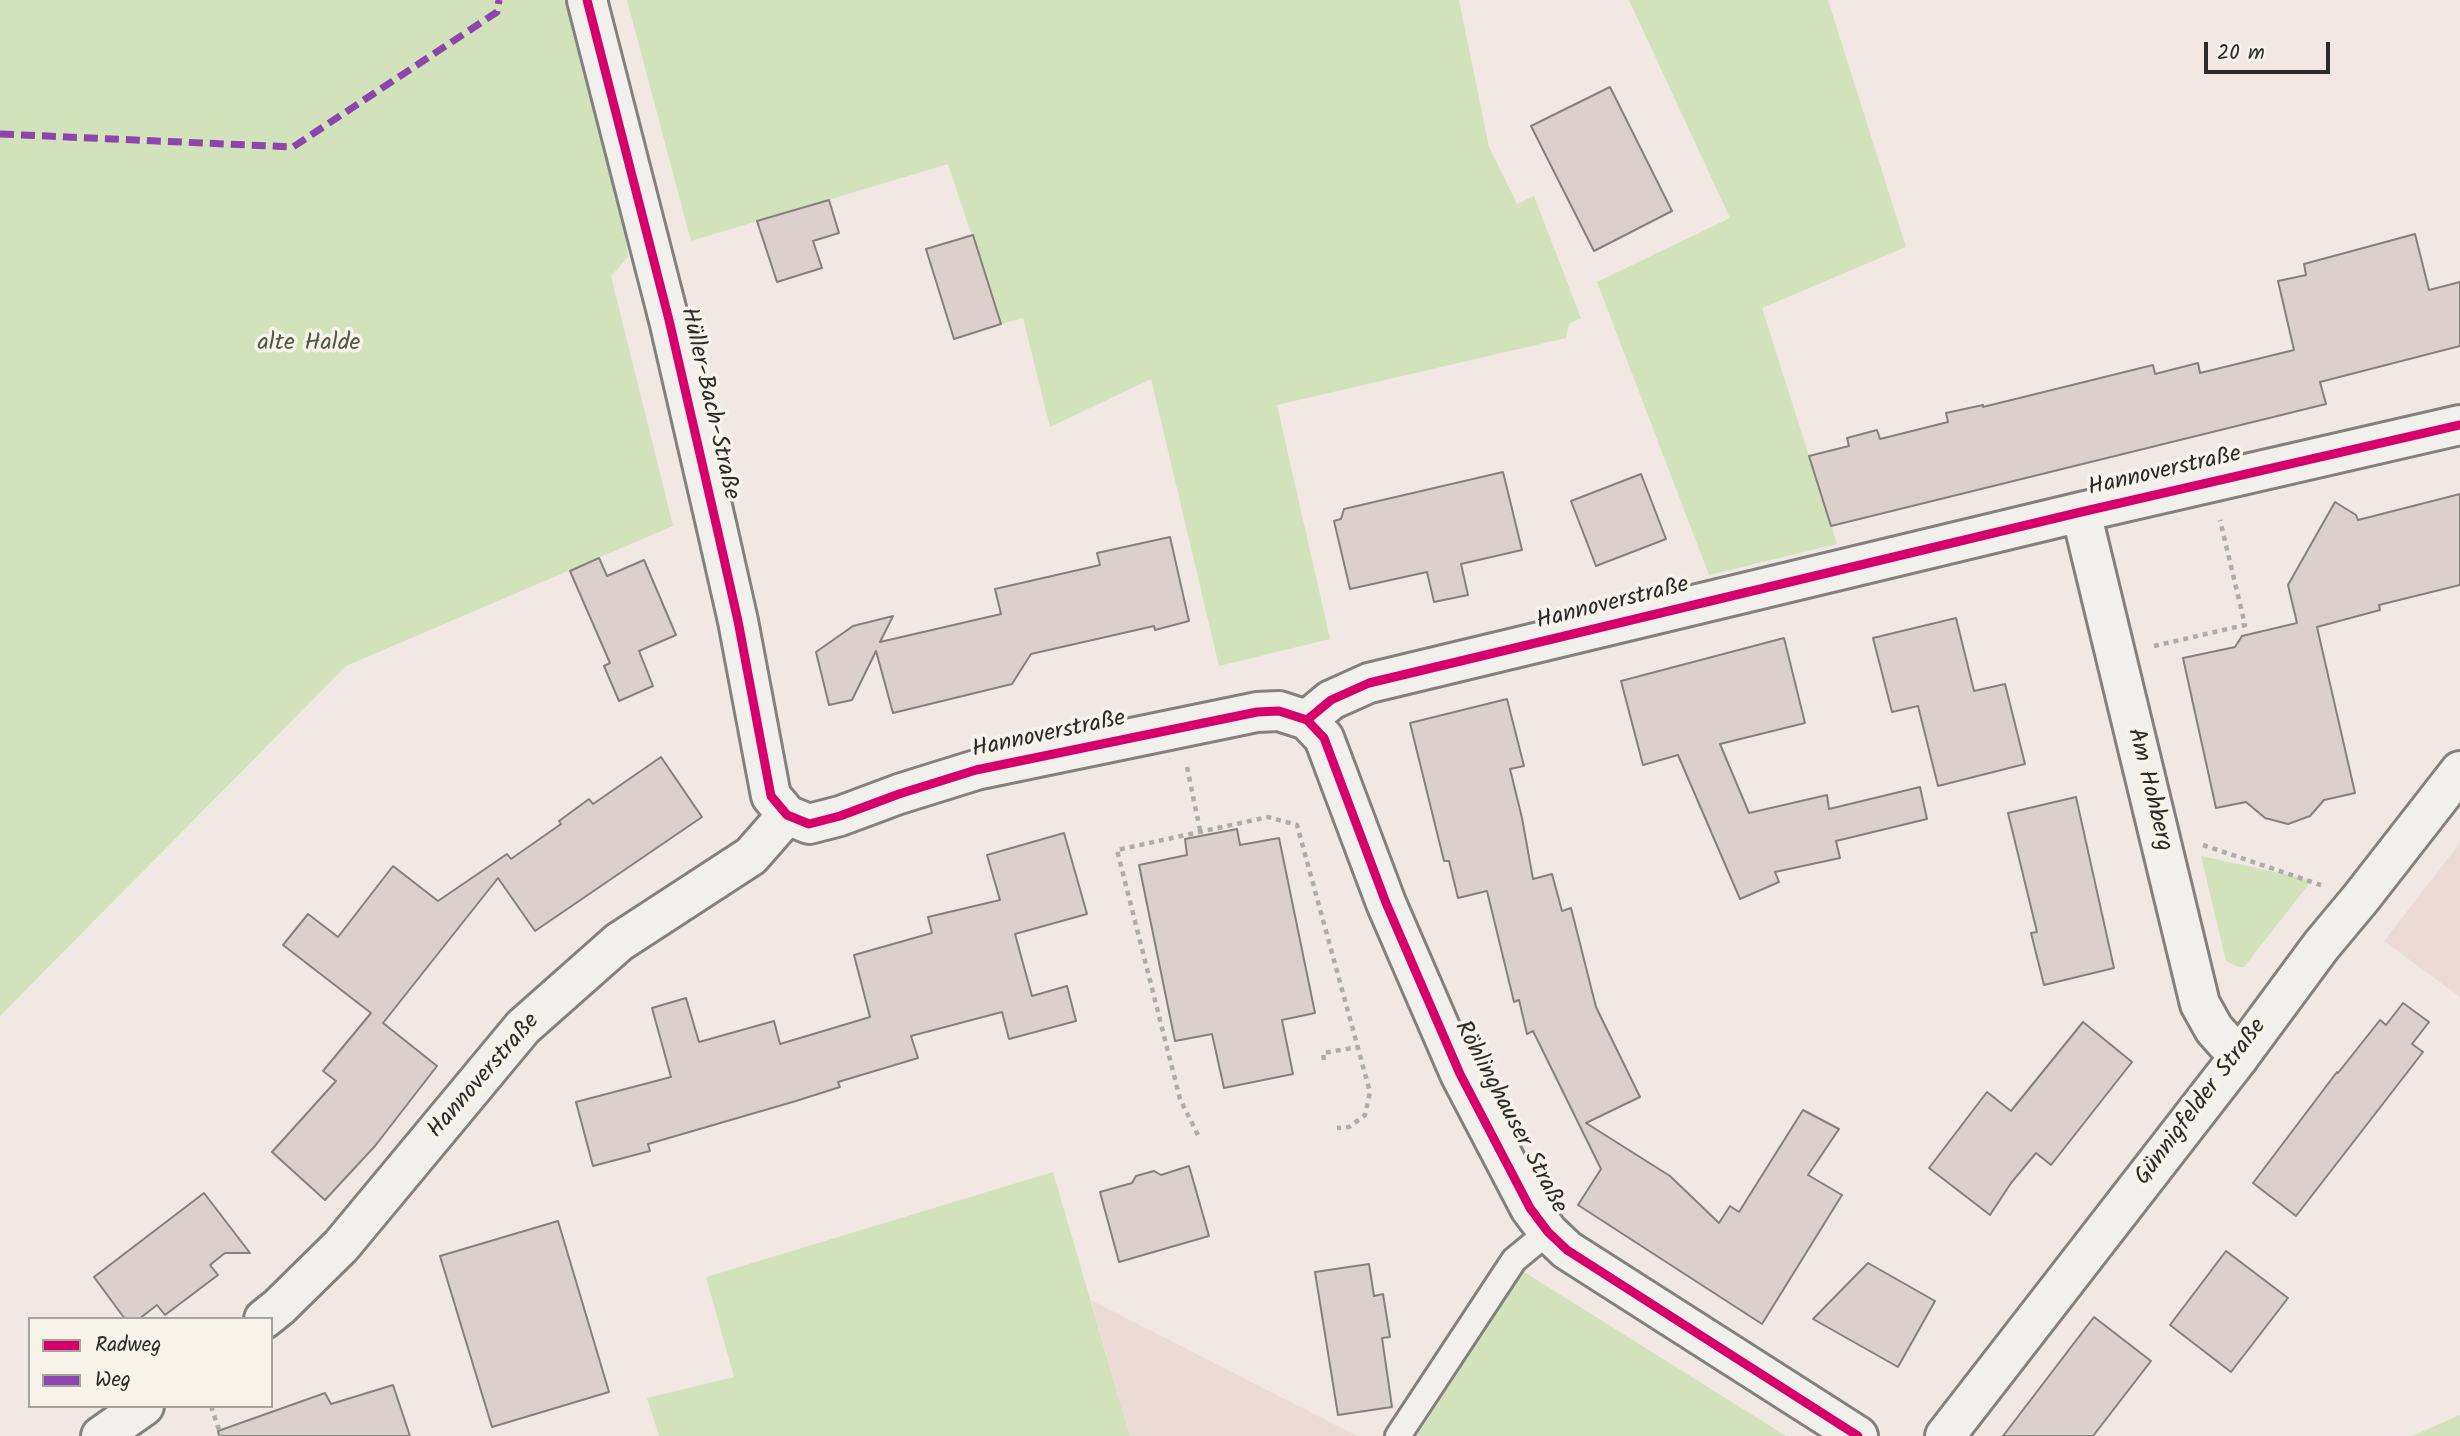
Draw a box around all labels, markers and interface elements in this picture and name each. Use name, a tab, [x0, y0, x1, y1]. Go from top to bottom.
scale bar	[2208, 28, 2334, 72]
text: 20 m	[2217, 37, 2265, 70]
street label: Hüller-Bach-Straße	[672, 305, 744, 503]
park label: alte Halde	[258, 331, 360, 359]
street label: Hannoverstraße	[2086, 441, 2244, 505]
street label: Hannoverstraße	[1534, 572, 1692, 638]
street label: Hannoverstraße	[970, 706, 1128, 766]
street label: Am Hohberg	[2119, 725, 2177, 855]
street label: Hannoverstraße	[423, 1009, 547, 1145]
street label: Günnigfelder Straße	[2130, 1014, 2274, 1192]
street label: Röhlinghauser Straße	[1446, 1017, 1572, 1219]
legend	[28, 1317, 273, 1408]
text: Radweg	[95, 1329, 161, 1362]
text: Weg	[95, 1364, 131, 1397]

